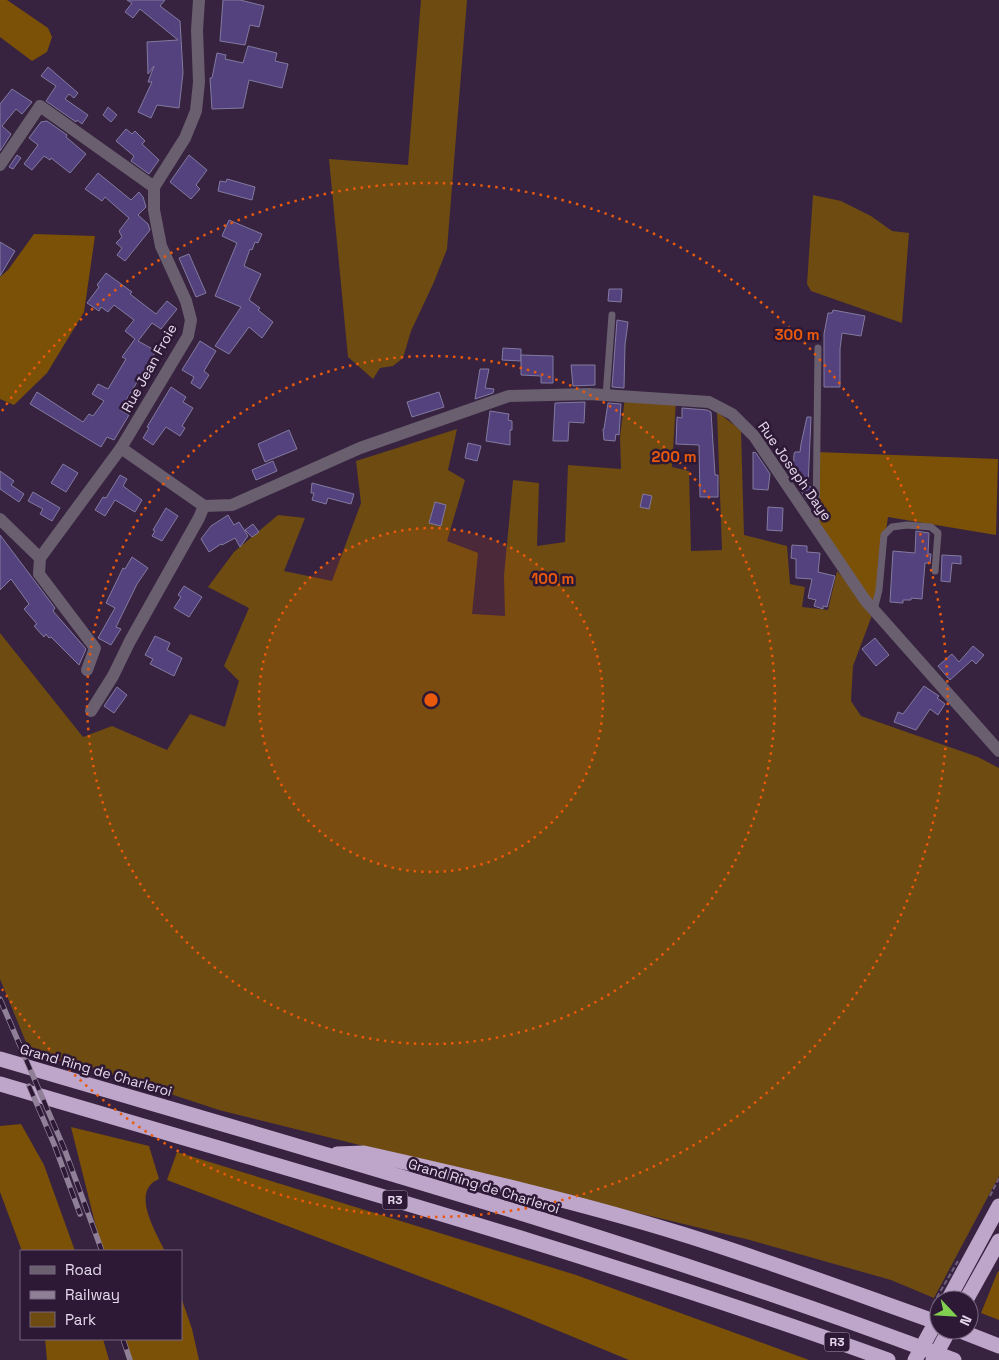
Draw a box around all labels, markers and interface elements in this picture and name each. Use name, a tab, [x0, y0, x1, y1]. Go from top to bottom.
street label: Rue Jean Froie	[117, 320, 181, 416]
text: 300 m	[774, 325, 820, 344]
street label: Rue Joseph Daye	[754, 418, 836, 524]
text: 200 m	[652, 447, 696, 466]
text: 100 m	[532, 569, 574, 588]
centre of rings	[422, 691, 440, 709]
street label: Grand Ring de Charleroi	[18, 1040, 174, 1100]
street label: Grand Ring de Charleroi	[406, 1154, 562, 1218]
road number: R3	[382, 1190, 408, 1210]
legend	[20, 1250, 182, 1340]
text: Road	[65, 1260, 102, 1279]
text: Railway	[65, 1285, 120, 1304]
north arrow	[929, 1290, 979, 1340]
text: Park	[65, 1310, 96, 1329]
text: N	[956, 1312, 976, 1329]
road number: R3	[824, 1332, 850, 1351]

